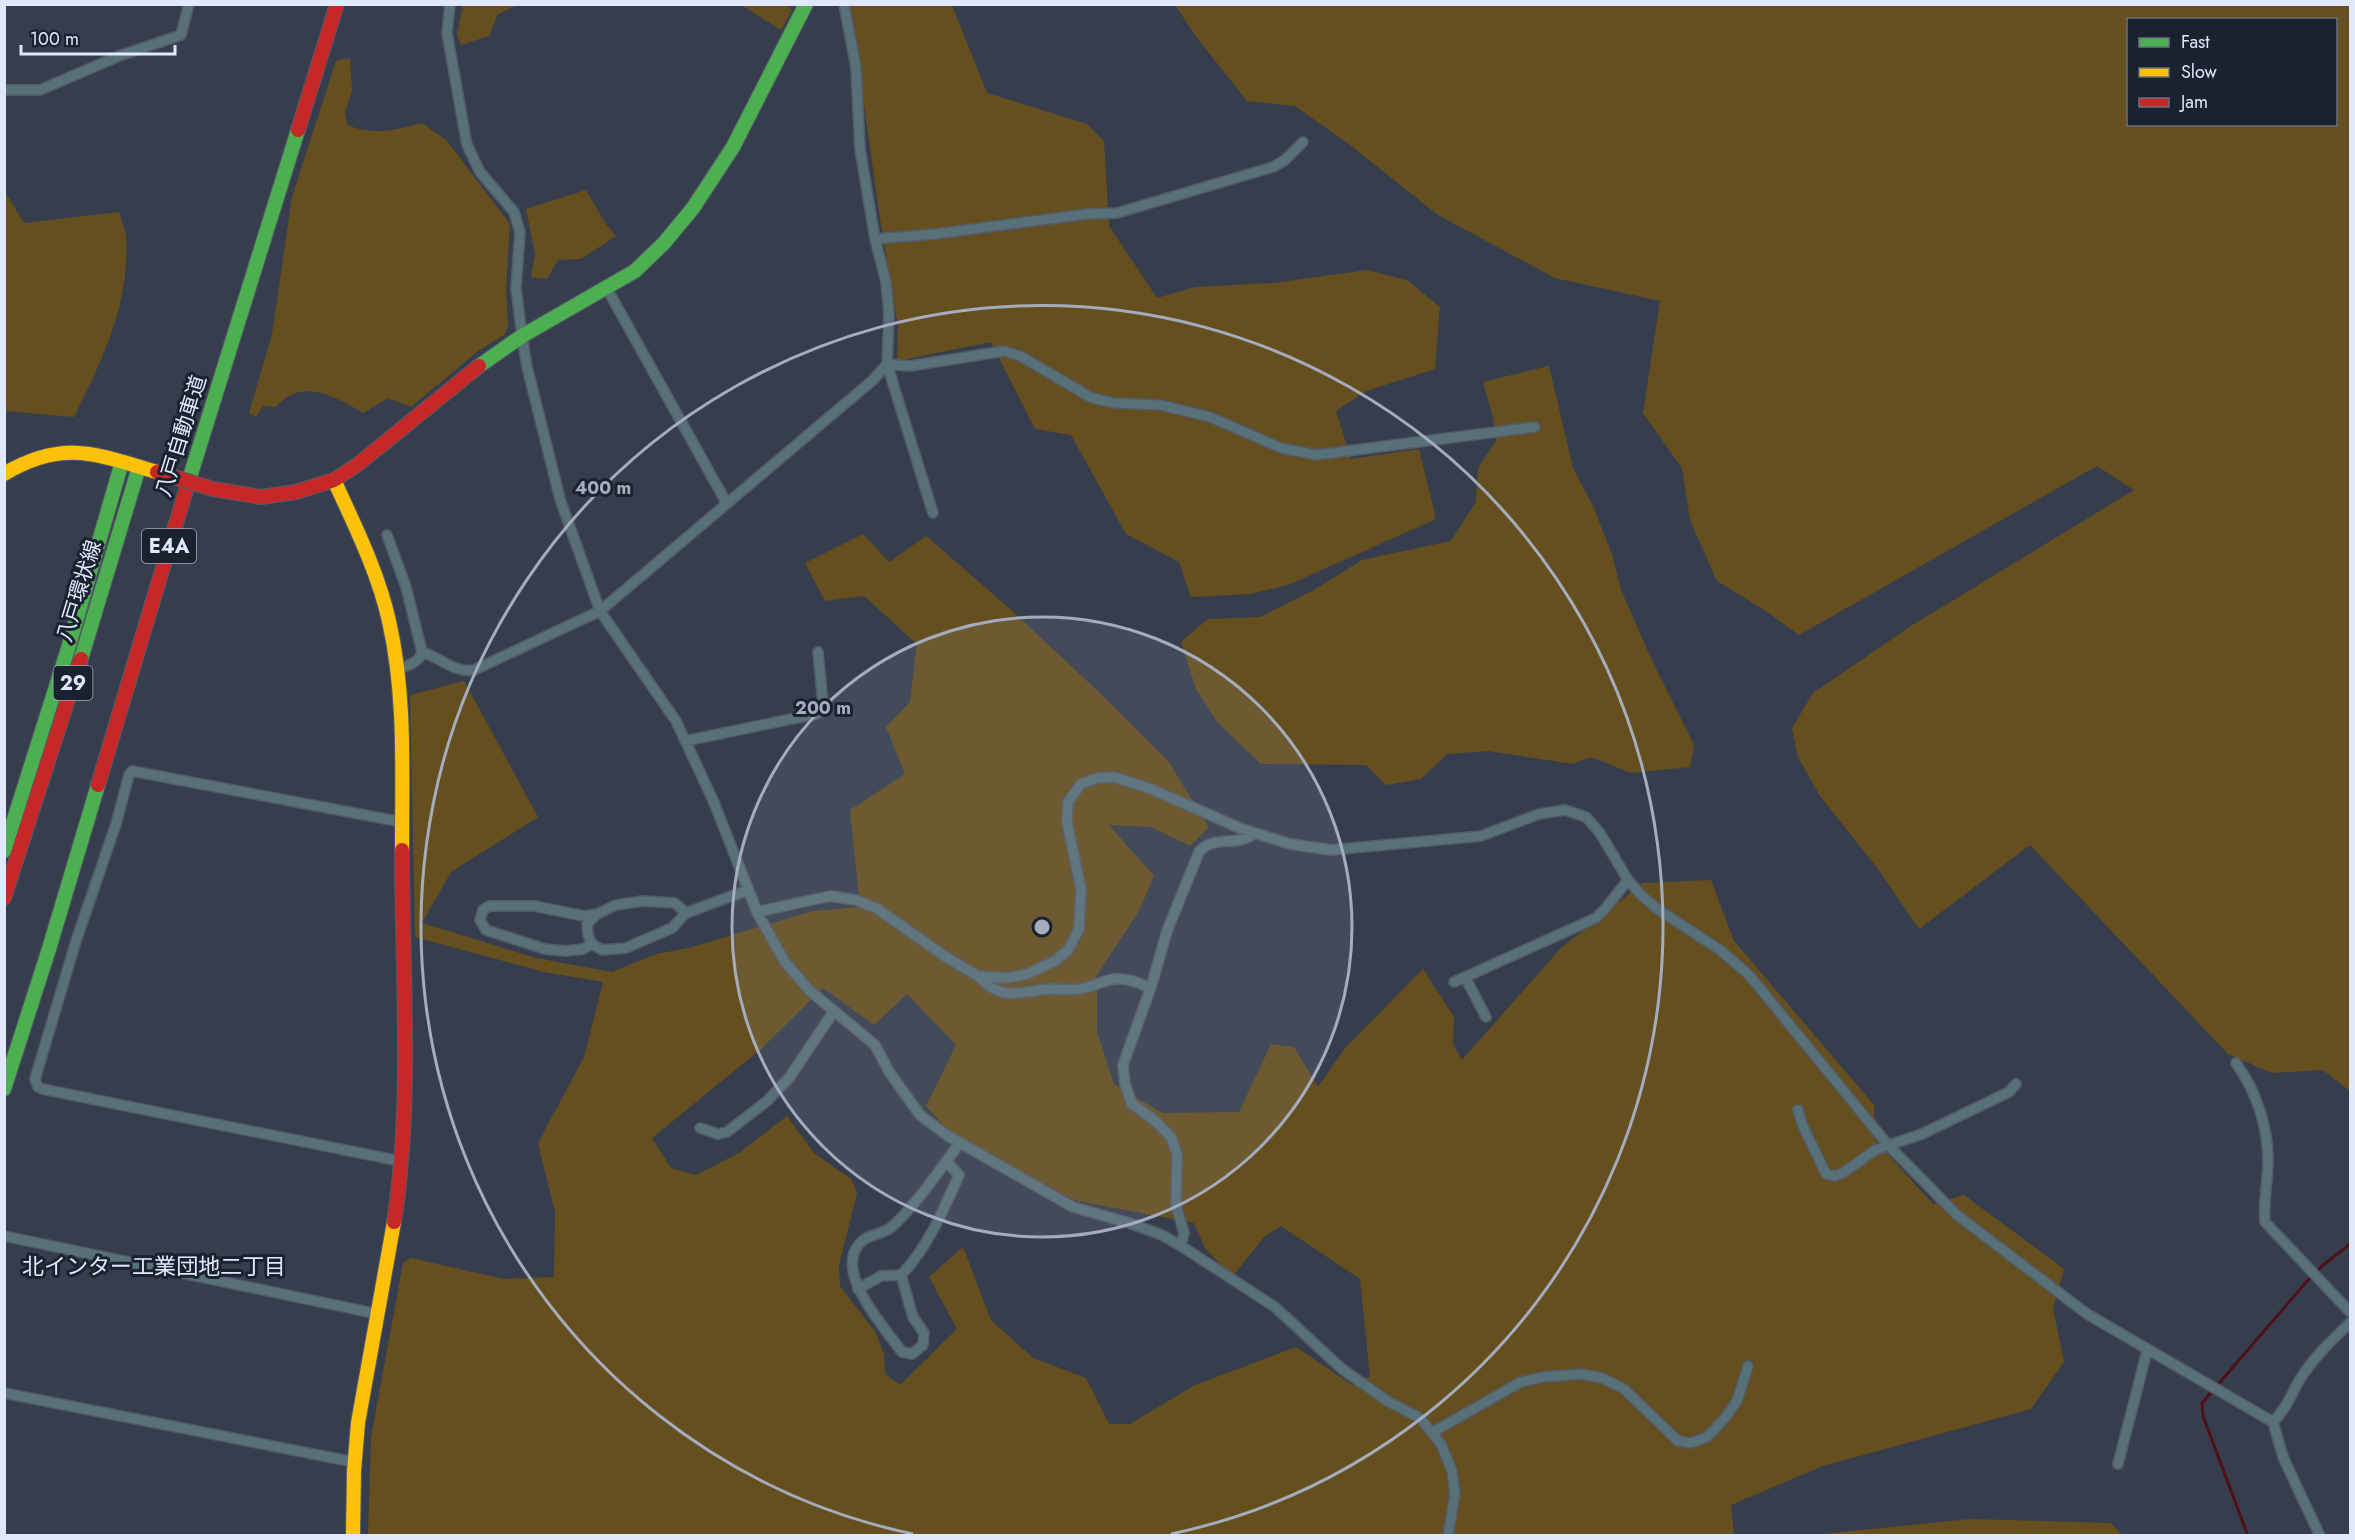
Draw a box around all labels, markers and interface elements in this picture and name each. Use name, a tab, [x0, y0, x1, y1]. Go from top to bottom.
scale bar	[21, 18, 176, 56]
legend	[2127, 18, 2337, 126]
text: 100 m	[30, 26, 79, 52]
text: Fast	[2181, 29, 2210, 55]
text: Slow	[2181, 59, 2218, 85]
text: Jam	[2179, 89, 2208, 115]
street label: 八戸自動車道	[148, 371, 214, 501]
text: 400 m	[575, 475, 631, 501]
road number: E4A	[142, 529, 196, 563]
street label: 八戸環状線	[49, 536, 109, 646]
road number: 29	[54, 666, 92, 700]
text: 200 m	[795, 695, 851, 721]
centre of rings	[1032, 917, 1052, 937]
district label: 北インター工業団地二丁目	[22, 1250, 286, 1282]

